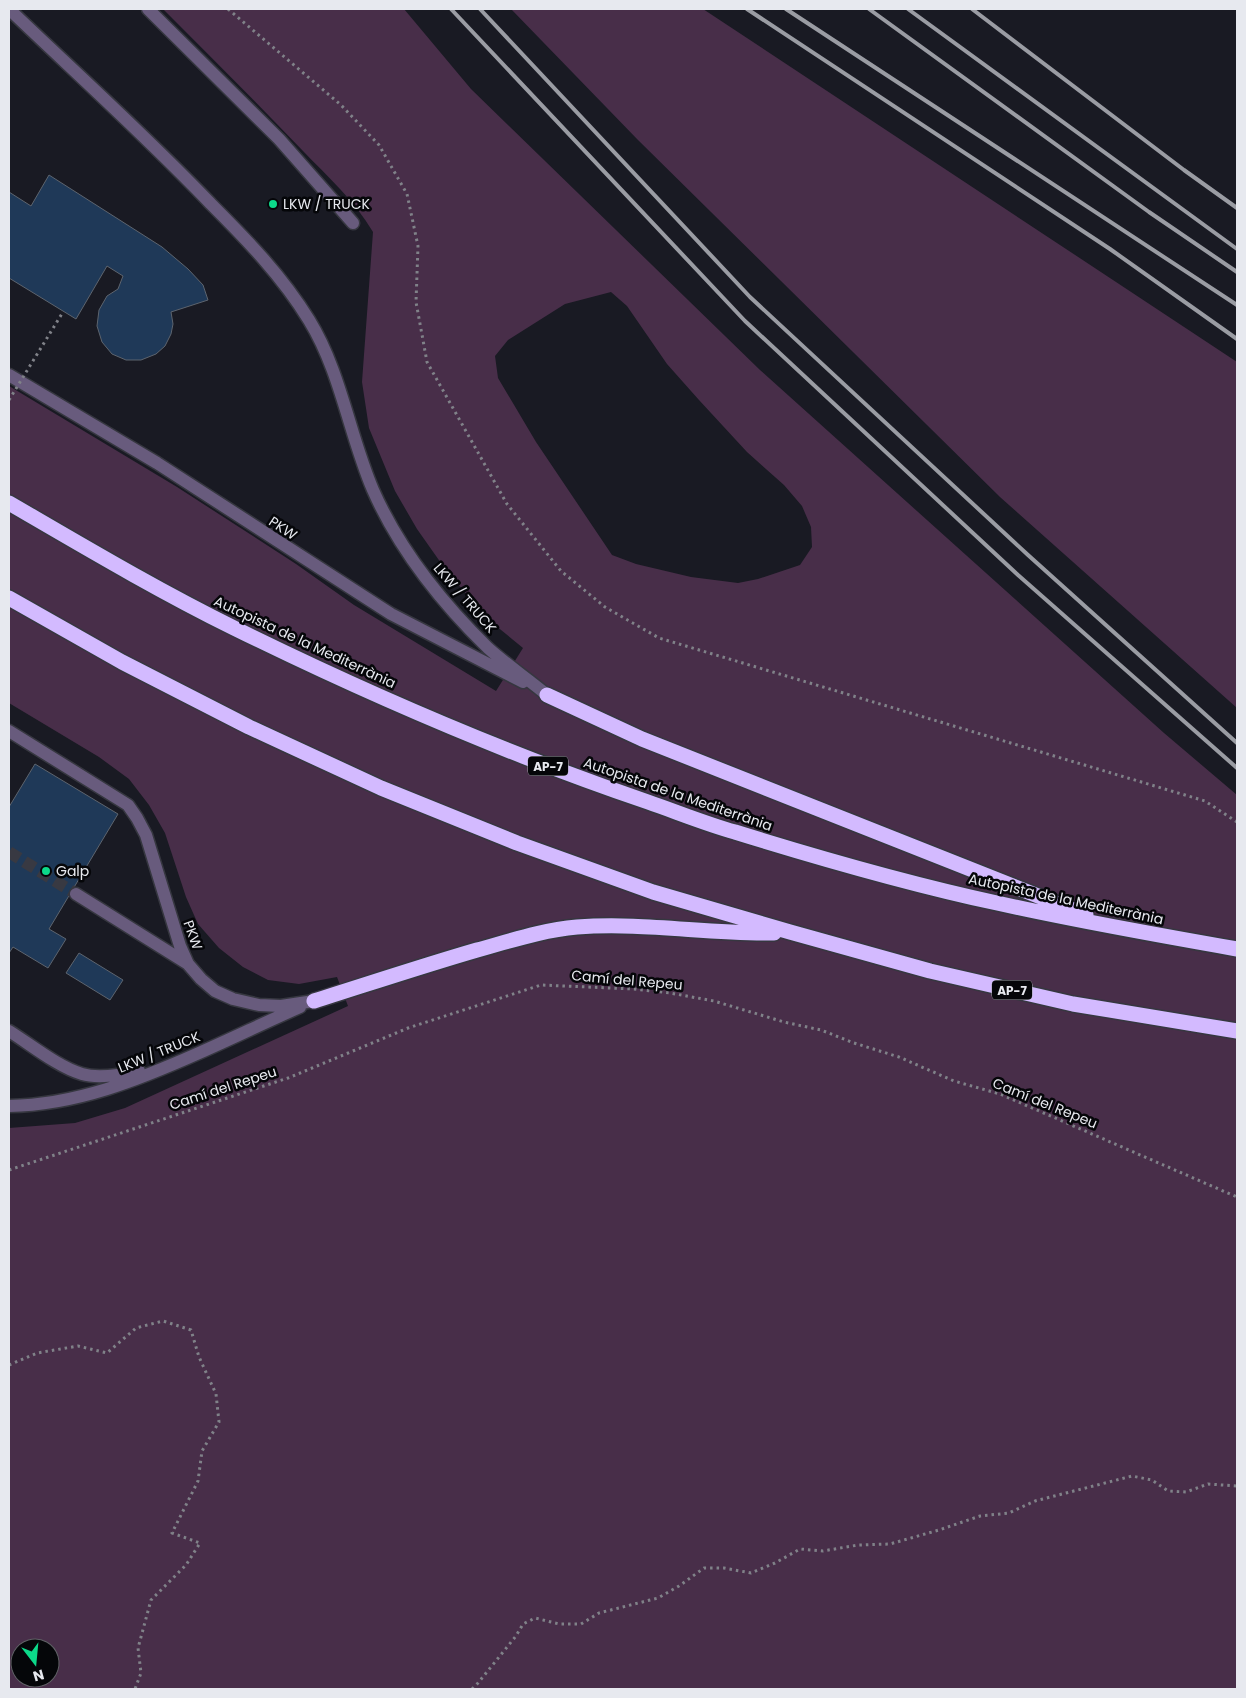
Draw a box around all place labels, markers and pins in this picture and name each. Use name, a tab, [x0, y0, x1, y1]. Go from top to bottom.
place label: LKW / TRUCK	[283, 194, 371, 214]
marker: LKW / TRUCK	[267, 198, 279, 210]
place label: Galp	[56, 861, 89, 881]
marker: Galp	[40, 865, 52, 877]

